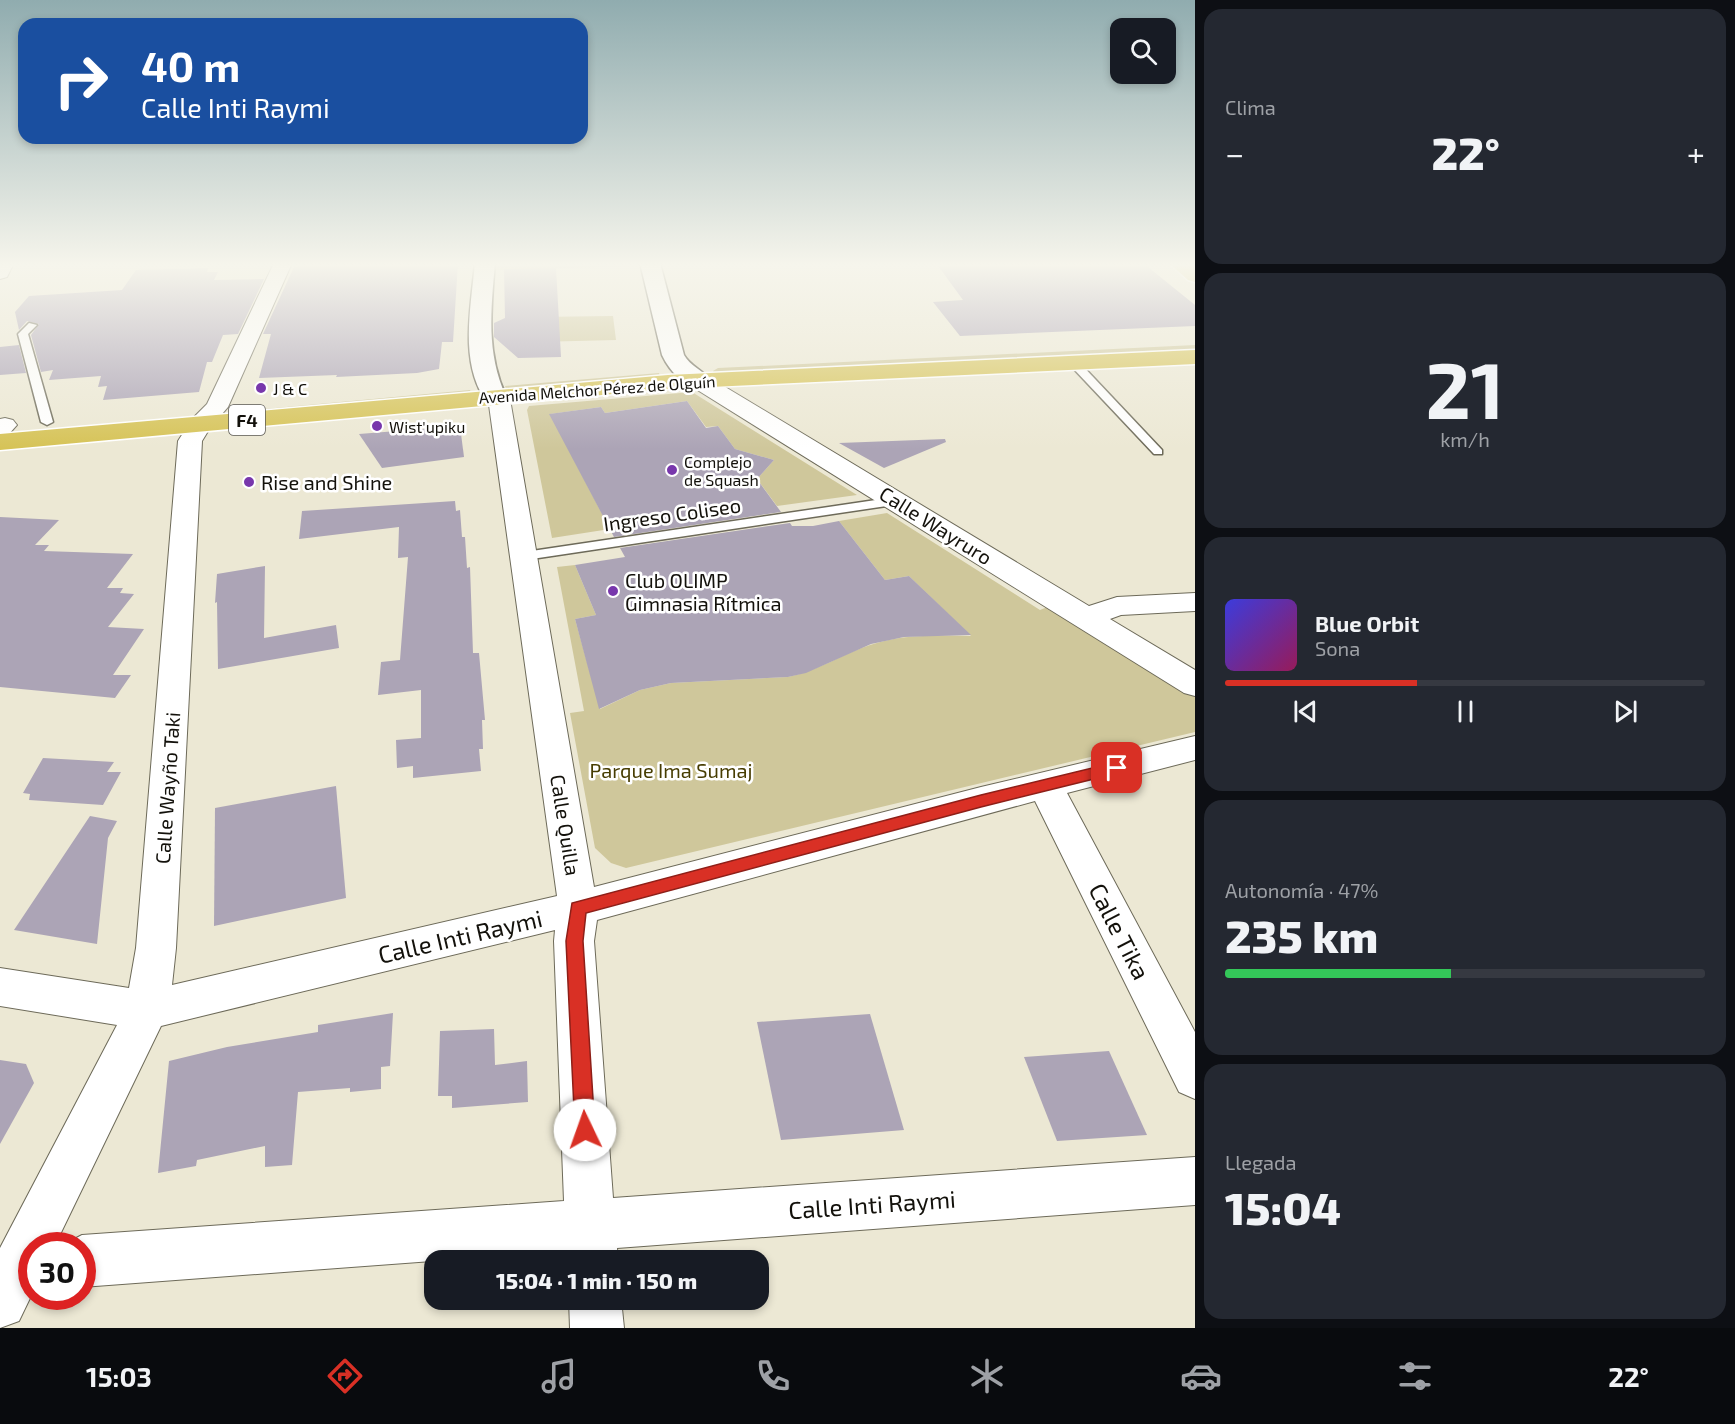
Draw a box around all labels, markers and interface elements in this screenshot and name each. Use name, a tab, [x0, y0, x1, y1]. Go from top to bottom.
map controls	[1110, 18, 1176, 84]
button: search	[1110, 18, 1176, 84]
text: 40 m	[141, 40, 240, 90]
icon: right	[42, 42, 120, 120]
text: Calle Inti Raymi	[141, 91, 330, 123]
text: Clima	[1225, 95, 1276, 119]
text: 22°	[1431, 125, 1500, 179]
text: −	[1225, 133, 1244, 173]
text: +	[1687, 133, 1705, 173]
text: 21	[1425, 341, 1505, 435]
street label: Avenida Melchor Pérez de Olguín	[478, 371, 716, 407]
place label: J & C	[273, 379, 307, 398]
marker: J & C	[254, 381, 268, 395]
road number: F4	[229, 405, 265, 435]
place label: Wist'upiku	[389, 417, 465, 436]
marker: Wist'upiku	[370, 419, 384, 433]
text: km/h	[1440, 427, 1490, 451]
place label: Complejo de Squash	[684, 452, 759, 489]
marker: Complejo de Squash	[665, 463, 679, 477]
place label: Rise and Shine	[261, 470, 392, 494]
marker: Rise and Shine	[242, 475, 256, 489]
street label: Calle Wayruro	[875, 481, 997, 569]
street label: Ingreso Coliseo	[602, 492, 742, 536]
place label: Club OLIMP Gimnasia Rítmica	[625, 568, 781, 615]
marker: Club OLIMP Gimnasia Rítmica	[606, 584, 620, 598]
text: Blue Orbit	[1315, 610, 1419, 636]
text: Sona	[1315, 636, 1360, 660]
icon: previous	[1289, 695, 1322, 728]
icon: pause	[1449, 695, 1482, 728]
icon: next	[1609, 695, 1642, 728]
street label: Calle Wayño Taki	[150, 711, 184, 865]
pin	[1091, 742, 1142, 793]
icon: arrive	[1100, 751, 1133, 784]
park label: Parque Ima Sumaj	[590, 758, 752, 782]
street label: Calle Quilla	[546, 773, 586, 877]
street label: Calle Tika	[1083, 878, 1157, 984]
text: Autonomía · 47%	[1225, 878, 1378, 902]
street label: Calle Inti Raymi	[375, 903, 545, 969]
text: 235 km	[1225, 908, 1378, 962]
position arrow	[553, 1098, 617, 1162]
text: Llegada	[1225, 1150, 1296, 1174]
text: 15:04	[1225, 1180, 1341, 1234]
street label: Calle Inti Raymi	[787, 1184, 957, 1224]
speed limit sign: 30	[18, 1232, 96, 1310]
text: 15:04 · 1 min · 150 m	[496, 1267, 697, 1293]
icon: directions	[324, 1355, 366, 1397]
icon: music	[538, 1355, 580, 1397]
icon: phone	[752, 1355, 794, 1397]
icon: climate	[966, 1355, 1008, 1397]
icon: car	[1180, 1355, 1222, 1397]
icon: filters	[1394, 1355, 1436, 1397]
text: 15:03	[86, 1360, 152, 1392]
text: 22°	[1608, 1360, 1649, 1392]

